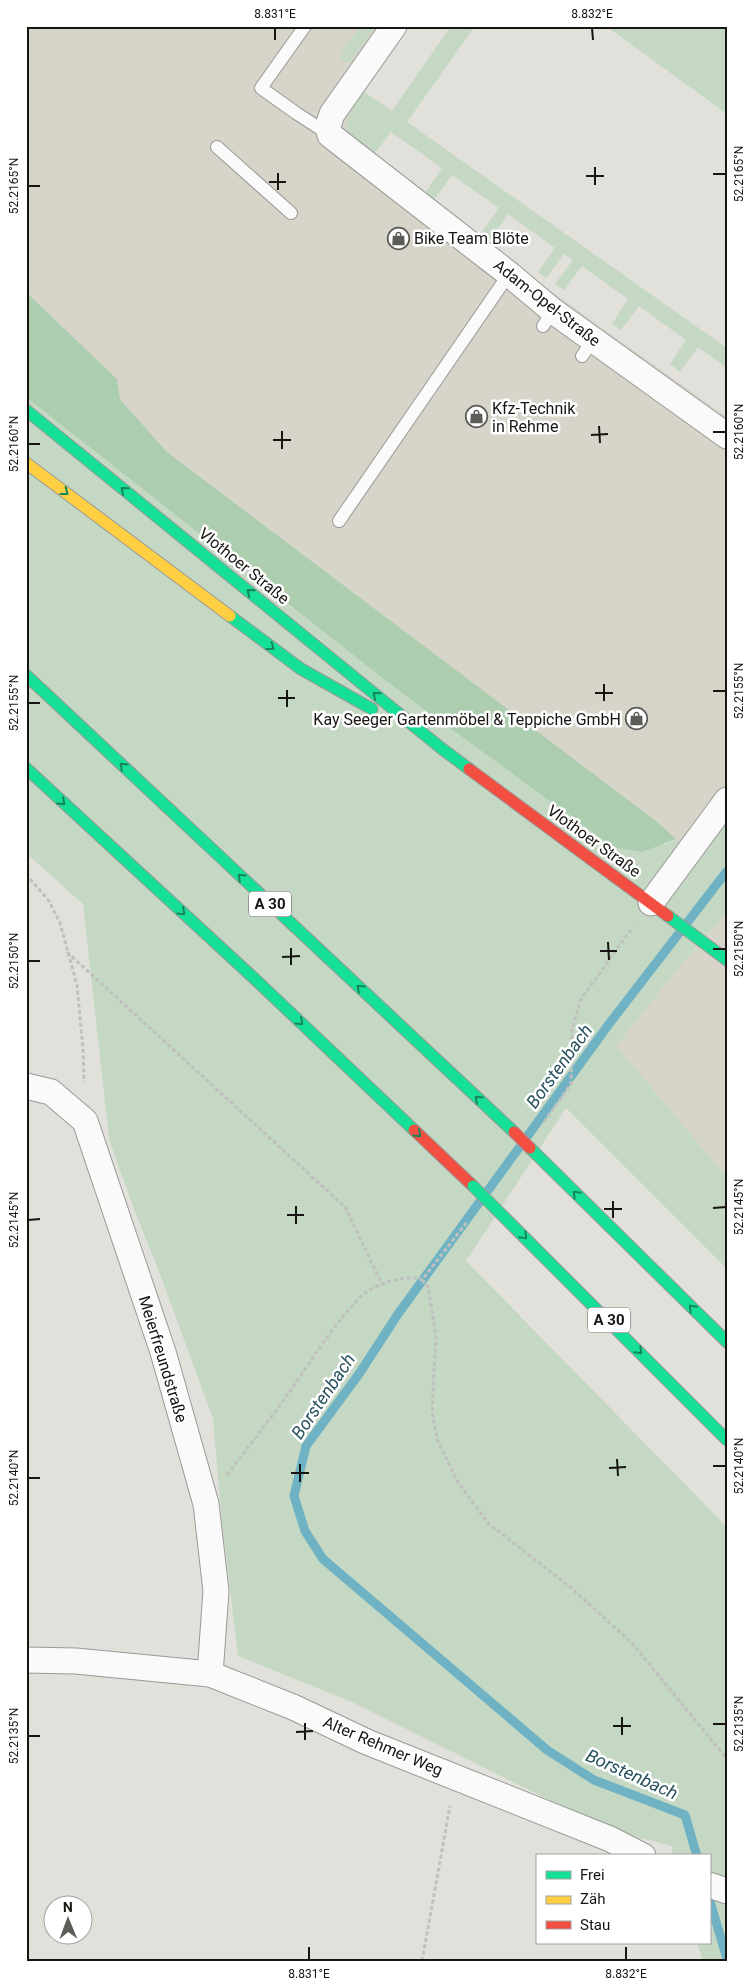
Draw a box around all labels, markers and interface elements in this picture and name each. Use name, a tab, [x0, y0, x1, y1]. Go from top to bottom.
text: 8.831°E	[254, 7, 296, 21]
text: 8.832°E	[571, 7, 613, 21]
text: 52.2165°N	[732, 146, 746, 202]
text: 52.2165°N	[7, 158, 21, 214]
shop icon: Bike Team Blöte	[386, 226, 410, 250]
place label: Bike Team Blöte	[414, 229, 529, 248]
street label: Adam-Opel-Straße	[490, 256, 604, 350]
place label: Kfz-Technik in Rehme	[492, 399, 576, 436]
text: 52.2160°N	[732, 404, 746, 460]
shop icon: Kfz-Technik in Rehme	[464, 405, 488, 429]
text: 52.2160°N	[7, 416, 21, 472]
one-way arrow	[121, 486, 130, 495]
one-way arrow	[59, 487, 68, 495]
street label: Vlothoer Straße	[195, 524, 293, 608]
one-way arrow	[247, 590, 256, 598]
one-way arrow	[266, 641, 275, 650]
text: 52.2155°N	[732, 663, 746, 719]
text: 52.2155°N	[7, 675, 21, 731]
one-way arrow	[373, 693, 382, 701]
shop icon: Kay Seeger Gartenmöbel & Teppiche GmbH	[625, 707, 649, 731]
place label: Kay Seeger Gartenmöbel & Teppiche GmbH	[313, 710, 621, 729]
one-way arrow	[119, 763, 128, 772]
one-way arrow	[57, 796, 66, 805]
street label: Vlothoer Straße	[544, 801, 644, 881]
one-way arrow	[238, 874, 247, 883]
road number: A 30	[249, 892, 291, 916]
one-way arrow	[176, 906, 185, 915]
text: 52.2150°N	[732, 921, 746, 977]
text: 52.2150°N	[7, 933, 21, 989]
one-way arrow	[356, 985, 365, 994]
one-way arrow	[295, 1016, 304, 1025]
water label: Borstenbach	[522, 1020, 596, 1112]
one-way arrow	[475, 1096, 484, 1105]
one-way arrow	[413, 1128, 422, 1137]
text: 52.2145°N	[732, 1179, 746, 1235]
one-way arrow	[573, 1191, 582, 1200]
text: 52.2145°N	[7, 1192, 21, 1248]
one-way arrow	[518, 1230, 527, 1239]
street label: Meierfreundstraße	[135, 1293, 191, 1425]
one-way arrow	[689, 1305, 698, 1314]
road number: A 30	[588, 1308, 630, 1332]
one-way arrow	[633, 1345, 642, 1354]
water label: Borstenbach	[287, 1349, 359, 1443]
text: 52.2140°N	[732, 1438, 746, 1494]
text: 52.2140°N	[7, 1450, 21, 1506]
text: 52.2135°N	[732, 1696, 746, 1752]
text: 52.2135°N	[7, 1708, 21, 1764]
street label: Alter Rehmer Weg	[320, 1712, 446, 1780]
water label: Borstenbach	[583, 1744, 681, 1804]
legend	[536, 1854, 710, 1944]
text: Frei	[580, 1866, 605, 1884]
text: Zäh	[580, 1890, 605, 1908]
north arrow	[42, 1894, 92, 1944]
text: N	[63, 1899, 73, 1915]
text: Stau	[580, 1916, 610, 1934]
text: 8.831°E	[288, 1967, 330, 1981]
text: 8.832°E	[605, 1967, 647, 1981]

